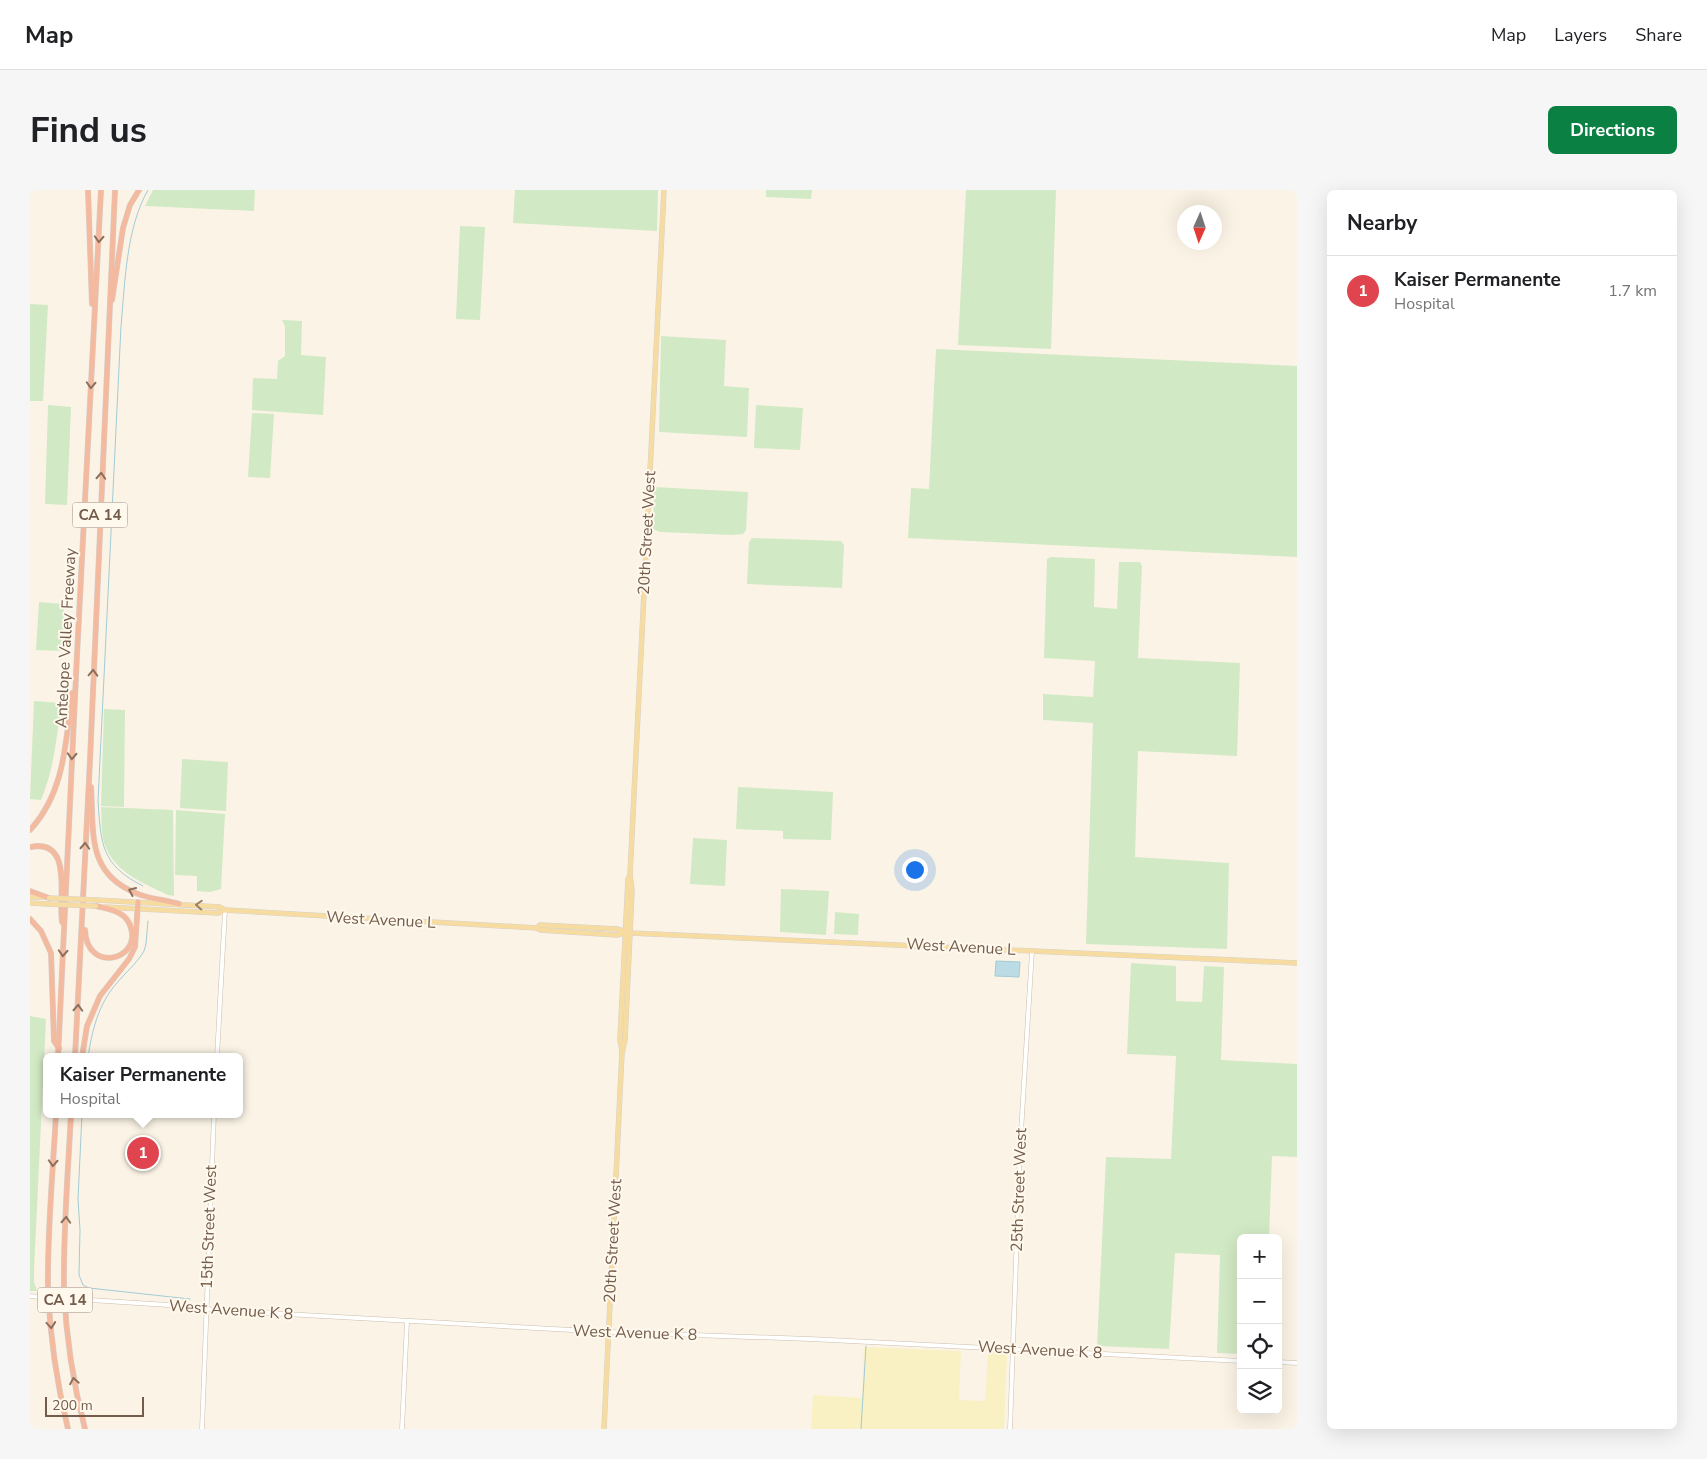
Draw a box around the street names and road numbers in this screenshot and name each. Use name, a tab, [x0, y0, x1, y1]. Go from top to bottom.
street label: 20th Street West	[633, 470, 661, 596]
road number: CA 14	[72, 502, 128, 528]
street label: Antelope Valley Freeway	[50, 547, 82, 728]
street label: West Avenue L	[326, 906, 437, 934]
street label: West Avenue L	[906, 933, 1017, 961]
street label: 25th Street West	[1006, 1127, 1032, 1252]
street label: 15th Street West	[196, 1164, 222, 1289]
street label: 20th Street West	[599, 1178, 627, 1304]
road number: CA 14	[38, 1288, 92, 1312]
street label: West Avenue K 8	[168, 1295, 294, 1325]
street label: West Avenue K 8	[572, 1320, 698, 1346]
street label: West Avenue K 8	[977, 1336, 1103, 1364]

